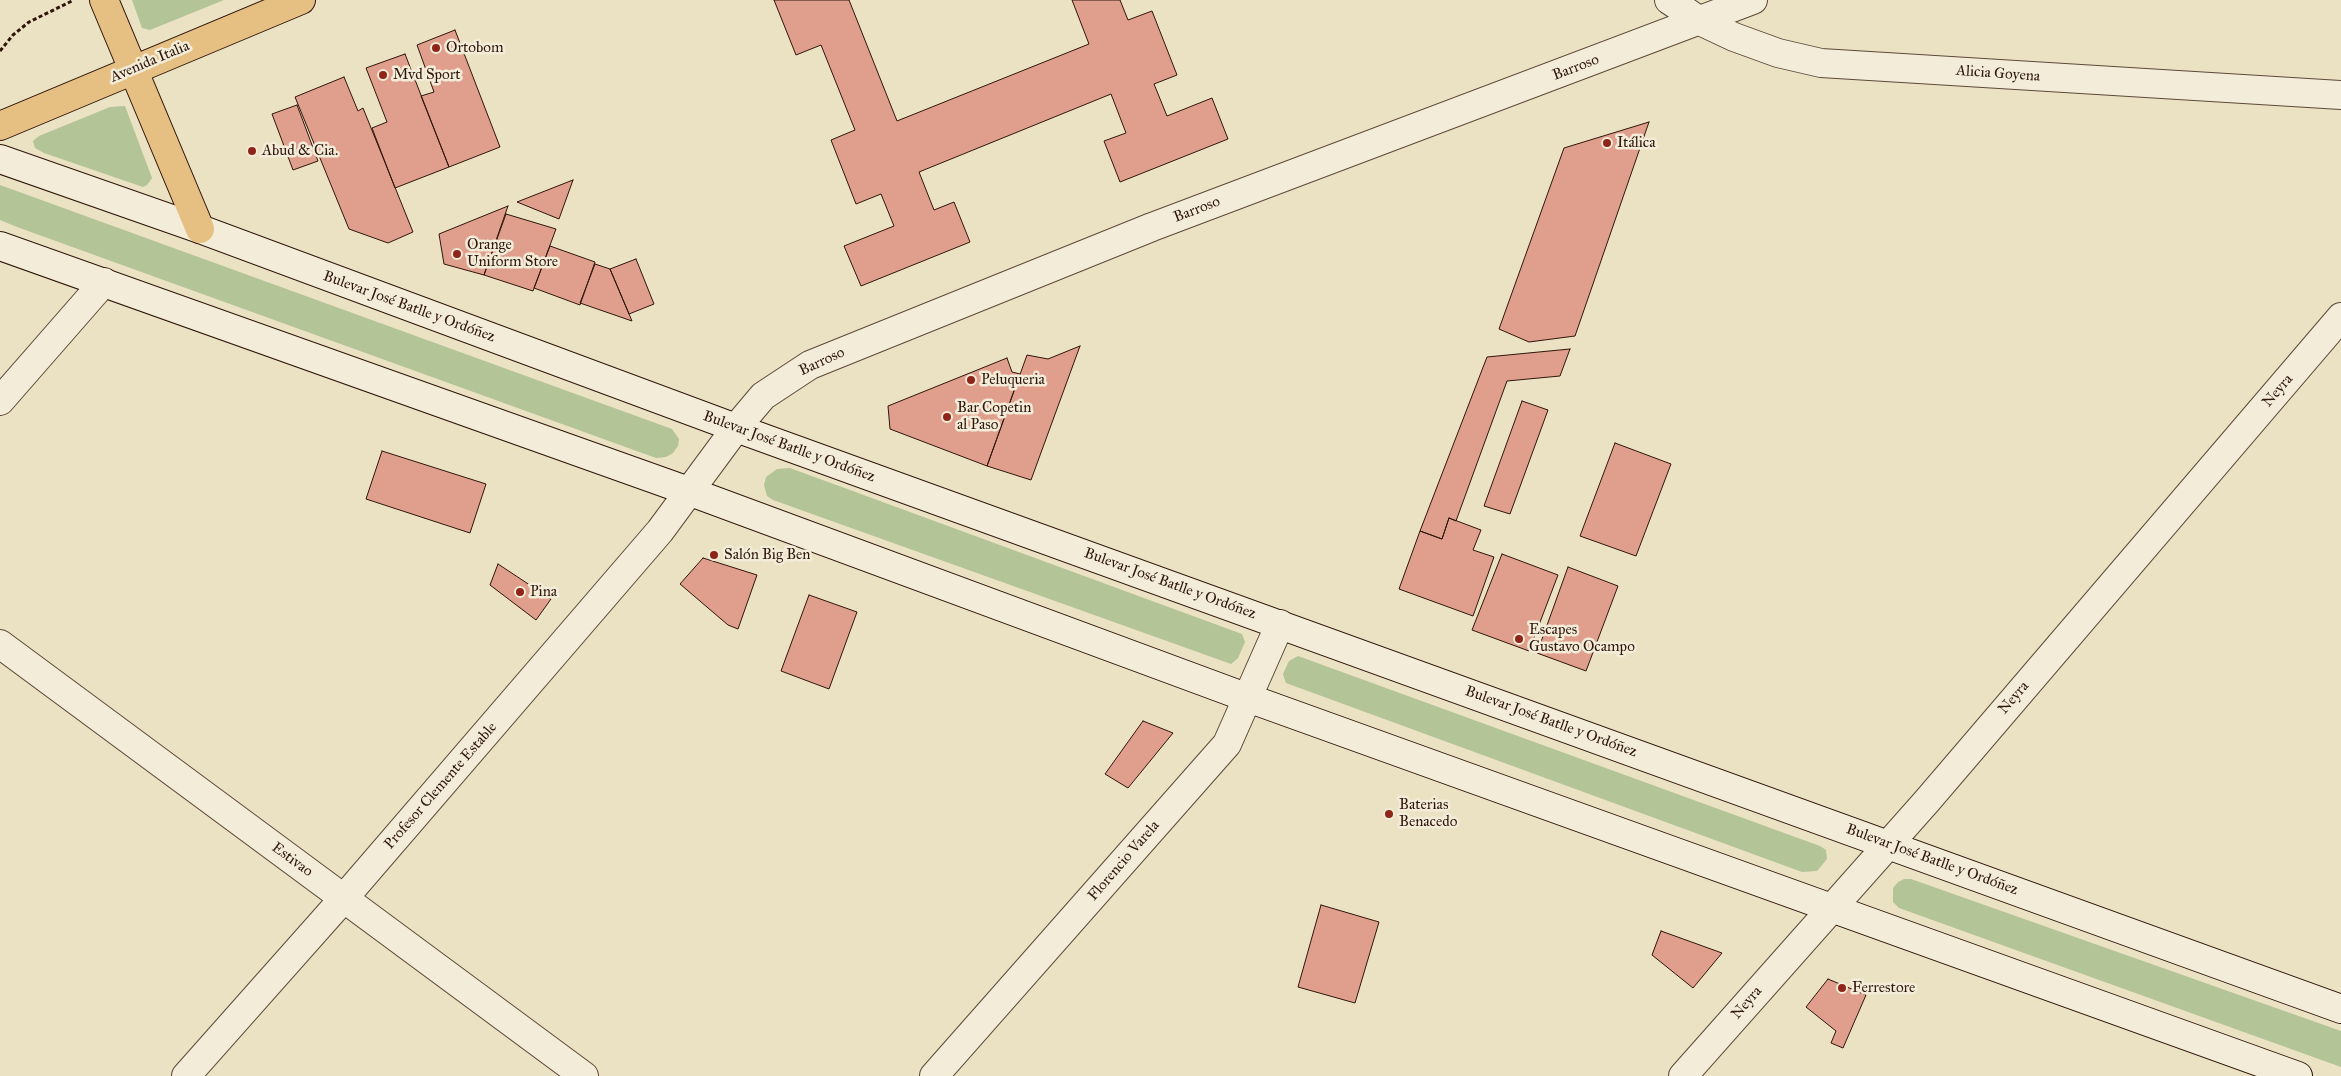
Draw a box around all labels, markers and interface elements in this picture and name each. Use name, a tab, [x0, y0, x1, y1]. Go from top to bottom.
street label: Avenida Italia	[108, 37, 192, 87]
place label: Ortobom	[446, 39, 504, 57]
marker: Ortobom	[430, 42, 442, 54]
street label: Barroso	[1550, 51, 1602, 85]
street label: Alicia Goyena	[1955, 62, 2041, 86]
place label: Mvd Sport	[393, 66, 461, 84]
marker: Mvd Sport	[377, 69, 389, 81]
place label: Itálica	[1617, 134, 1656, 152]
marker: Itálica	[1601, 137, 1613, 149]
place label: Abud & Cia.	[262, 142, 338, 160]
marker: Abud & Cia.	[246, 145, 258, 157]
street label: Barroso	[1171, 193, 1223, 227]
place label: Orange Uniform Store	[467, 236, 558, 271]
marker: Orange Uniform Store	[451, 248, 463, 260]
street label: Bulevar José Batlle y Ordóñez	[321, 267, 497, 347]
street label: Barroso	[796, 344, 848, 380]
place label: Peluqueria	[981, 371, 1045, 389]
street label: Neyra	[2259, 371, 2297, 411]
marker: Peluqueria	[965, 374, 977, 386]
place label: Bar Copetin al Paso	[957, 399, 1031, 434]
street label: Bulevar José Batlle y Ordóñez	[701, 407, 877, 487]
marker: Bar Copetin al Paso	[941, 411, 953, 423]
street label: Bulevar José Batlle y Ordóñez	[1082, 544, 1258, 624]
place label: Salón Big Ben	[724, 546, 810, 564]
marker: Salón Big Ben	[708, 549, 720, 561]
place label: Pina	[530, 583, 557, 601]
marker: Pina	[514, 586, 526, 598]
place label: Escapes Gustavo Ocampo	[1529, 621, 1635, 656]
marker: Escapes Gustavo Ocampo	[1513, 633, 1525, 645]
street label: Neyra	[1995, 678, 2033, 718]
street label: Bulevar José Batlle y Ordóñez	[1463, 682, 1639, 762]
street label: Profesor Clemente Estable	[381, 719, 501, 853]
place label: Baterias Benacedo	[1399, 796, 1457, 831]
marker: Baterias Benacedo	[1383, 808, 1395, 820]
street label: Florencio Varela	[1084, 817, 1164, 905]
street label: Bulevar José Batlle y Ordóñez	[1844, 820, 2020, 900]
street label: Estivao	[268, 839, 316, 881]
place label: Ferrestore	[1852, 979, 1915, 997]
marker: Ferrestore	[1836, 982, 1848, 994]
street label: Neyra	[1728, 983, 1766, 1023]

